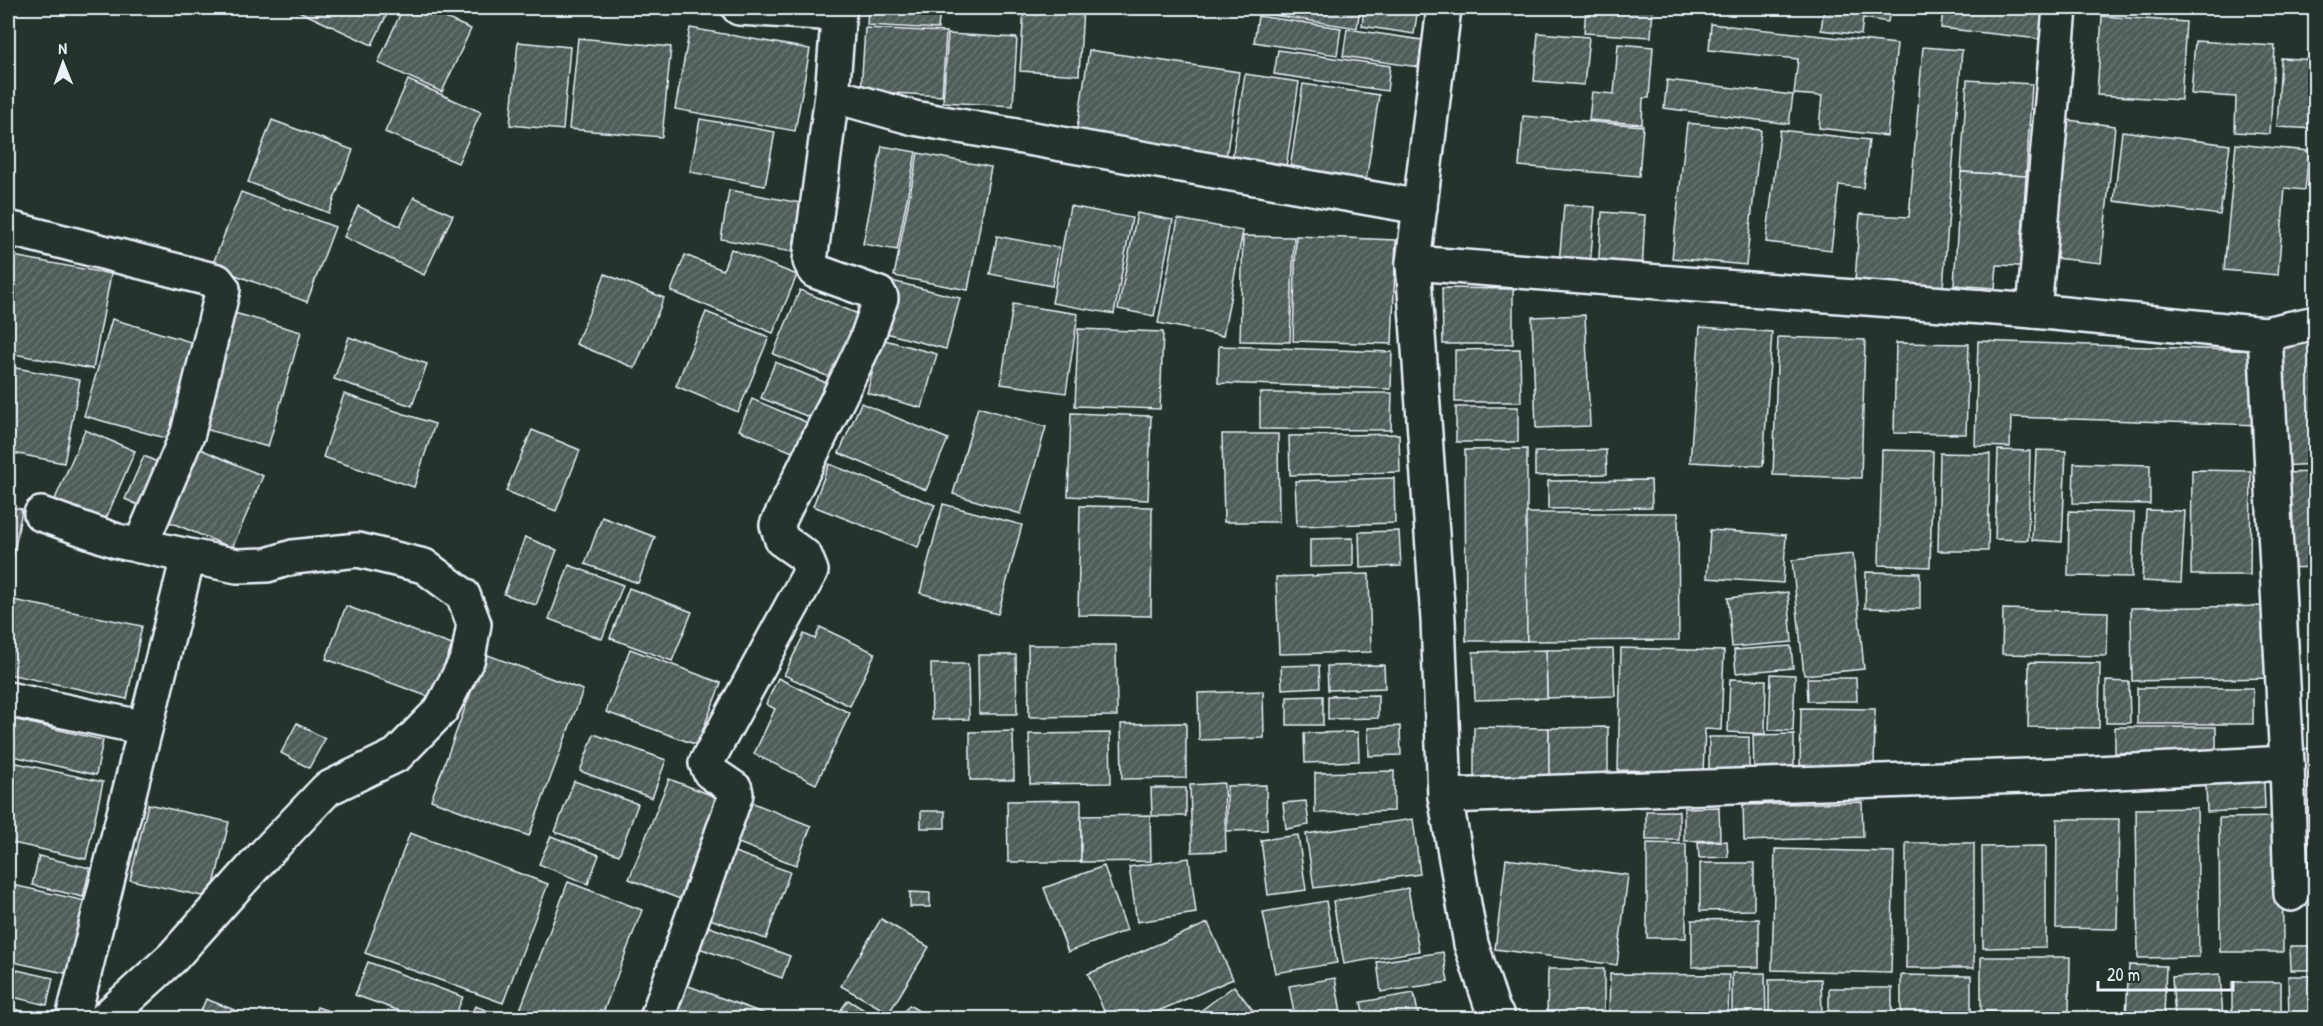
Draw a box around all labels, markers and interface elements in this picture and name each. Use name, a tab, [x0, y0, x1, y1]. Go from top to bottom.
north arrow	[33, 33, 93, 93]
text: N	[58, 37, 68, 59]
scale bar	[2098, 954, 2233, 992]
text: 20 m	[2107, 962, 2140, 987]

